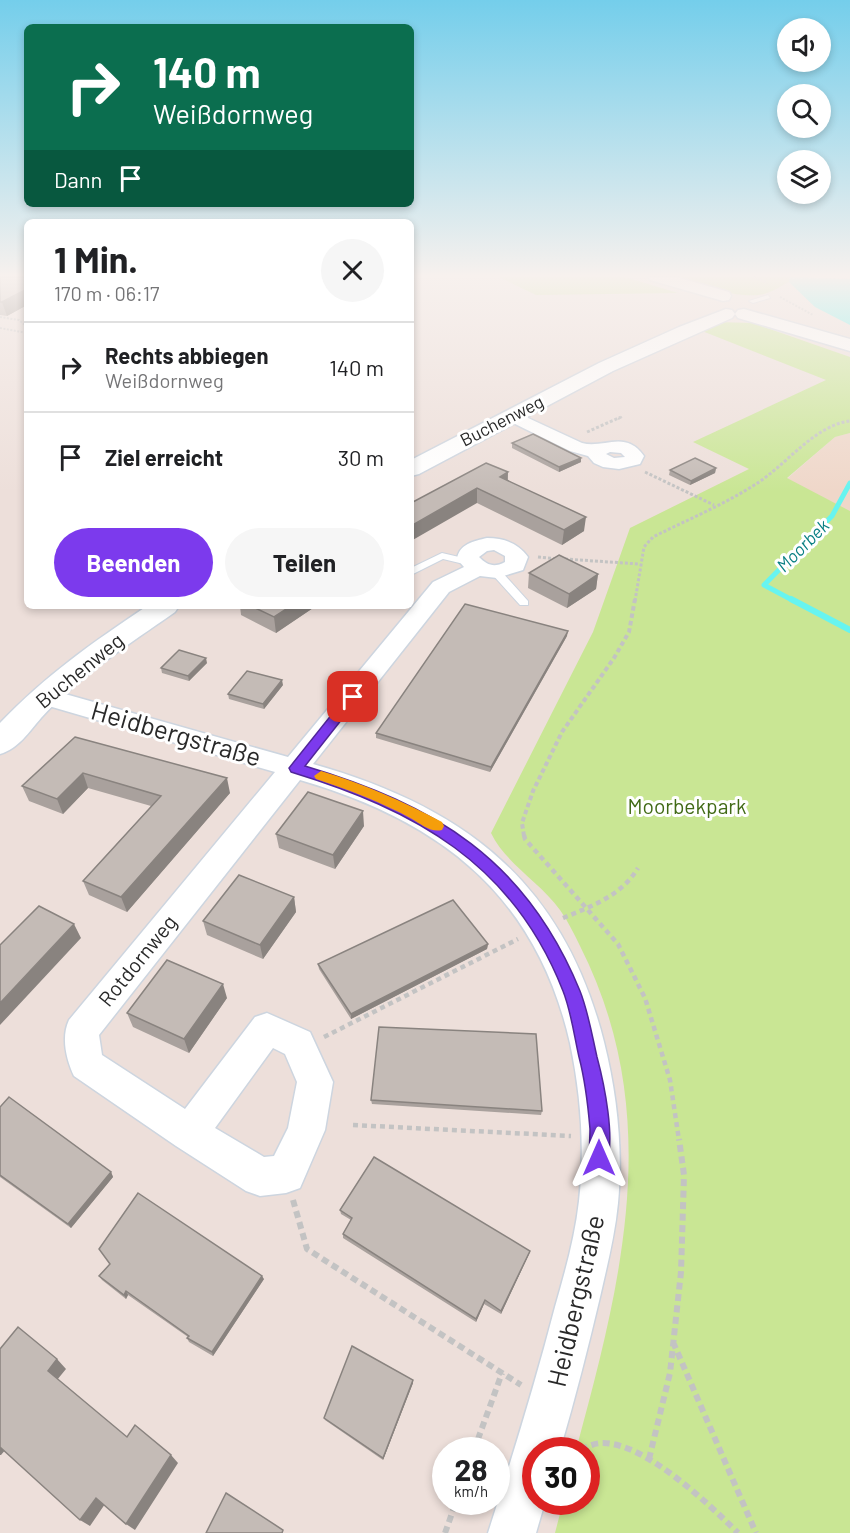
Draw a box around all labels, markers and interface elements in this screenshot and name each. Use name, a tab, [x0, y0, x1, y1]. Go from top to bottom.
map controls	[777, 18, 831, 204]
button: sound	[777, 18, 831, 72]
text: 140 m	[153, 46, 261, 96]
icon: right	[54, 48, 132, 126]
button: search	[777, 84, 831, 138]
text: Weißdornweg	[153, 97, 313, 129]
button: layers	[777, 150, 831, 204]
icon: arrive	[114, 162, 147, 195]
text: Dann	[54, 166, 102, 192]
text: 1 Min.	[54, 237, 138, 280]
button: close	[321, 239, 384, 302]
text: 170 m · 06:17	[54, 281, 159, 305]
text: Rechts abbiegen	[105, 342, 268, 368]
icon: right	[54, 351, 87, 384]
text: 140 m	[329, 354, 384, 380]
text: Weißdornweg	[105, 368, 224, 392]
street label: Buchenweg	[456, 390, 547, 450]
icon: arrive	[54, 441, 87, 474]
text: Ziel erreicht	[105, 444, 223, 470]
text: 30 m	[338, 444, 384, 470]
water label: Moorbek	[771, 514, 833, 576]
button: Beenden	[54, 528, 213, 597]
button: Teilen	[225, 528, 384, 597]
street label: Buchenweg	[30, 627, 128, 713]
pin	[327, 671, 378, 722]
icon: arrive	[336, 680, 369, 713]
street label: Heidbergstraße	[88, 693, 265, 772]
park label: Moorbekpark	[627, 793, 747, 818]
street label: Rotdornweg	[92, 909, 181, 1011]
position arrow	[567, 1126, 631, 1190]
street label: Heidbergstraße	[540, 1212, 609, 1390]
speed limit sign: 30	[522, 1437, 600, 1515]
text: 28	[454, 1451, 488, 1487]
text: km/h	[454, 1482, 488, 1500]

